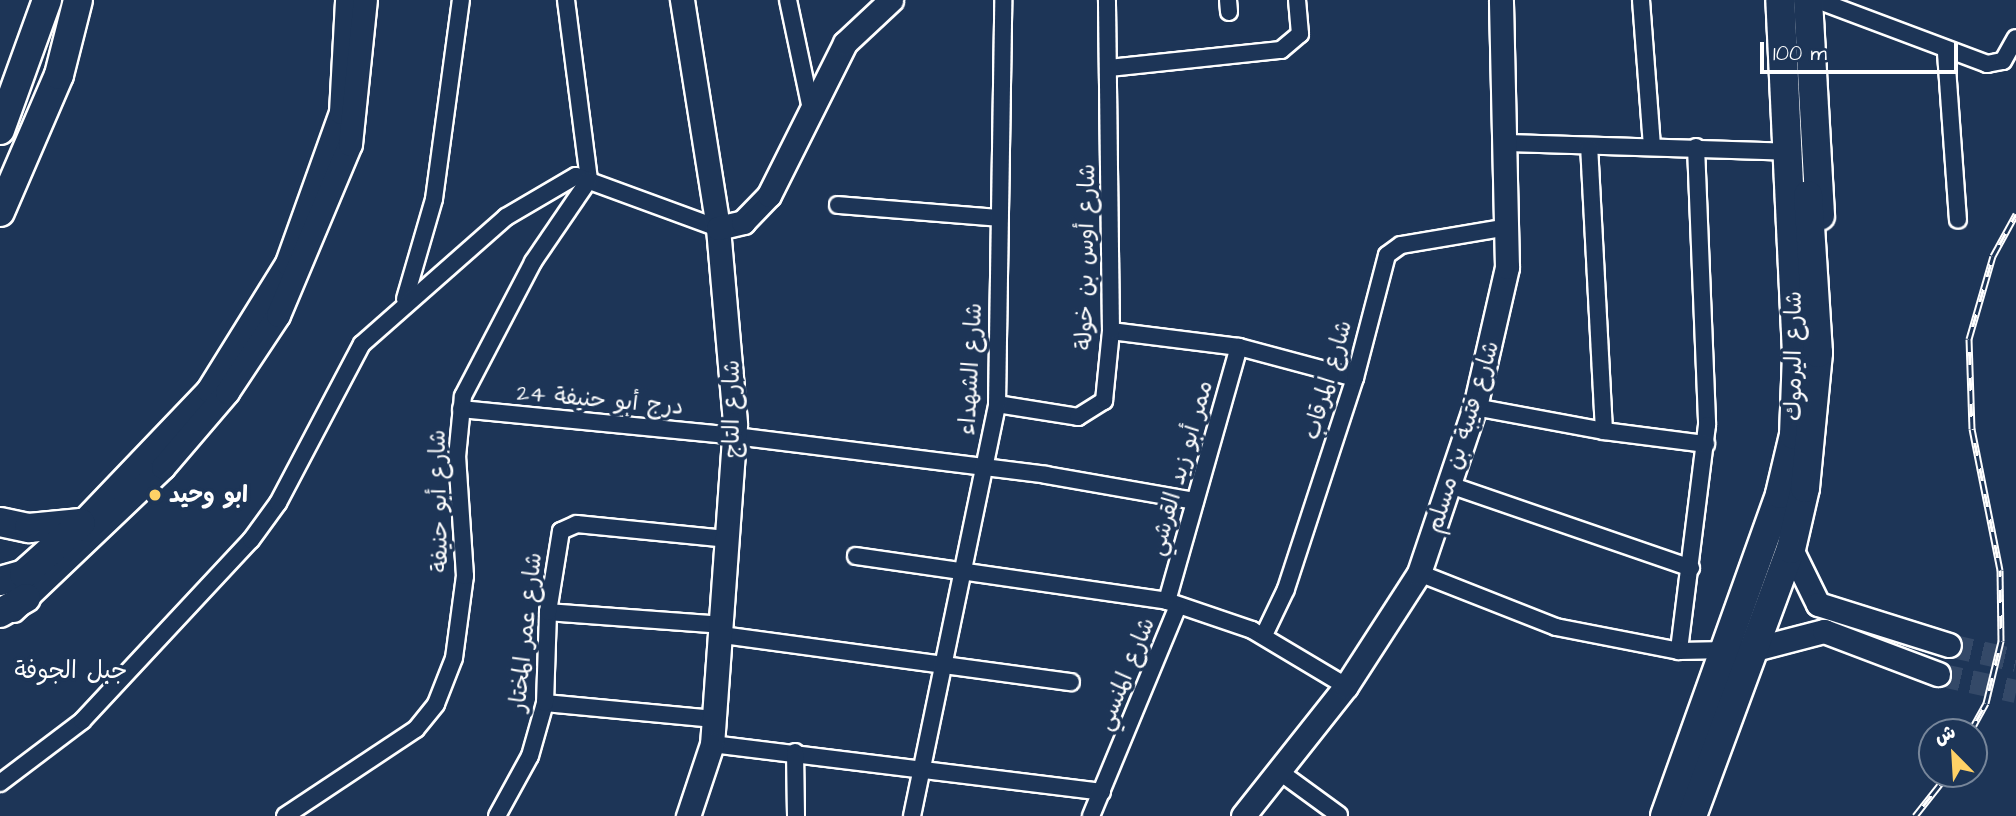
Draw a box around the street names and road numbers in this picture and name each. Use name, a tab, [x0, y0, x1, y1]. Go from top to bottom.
street label: شارع أوس بن خولة	[1071, 164, 1101, 350]
street label: شارع اليرموك	[1780, 291, 1808, 421]
street label: شارع الشهداء	[954, 302, 988, 436]
street label: شارع المرقاب	[1298, 317, 1358, 443]
street label: شارع قتيبة بن مسلم	[1421, 338, 1505, 536]
street label: شارع التاج	[718, 360, 746, 458]
street label: ممر أبو زيد القرشي	[1143, 377, 1219, 559]
street label: درج أبو حنيفة 24	[515, 379, 685, 421]
street label: شارع أبو حنيفة	[424, 429, 454, 573]
street label: شارع عمر المختار	[504, 551, 548, 713]
street label: شارع المنسي	[1091, 614, 1161, 734]

